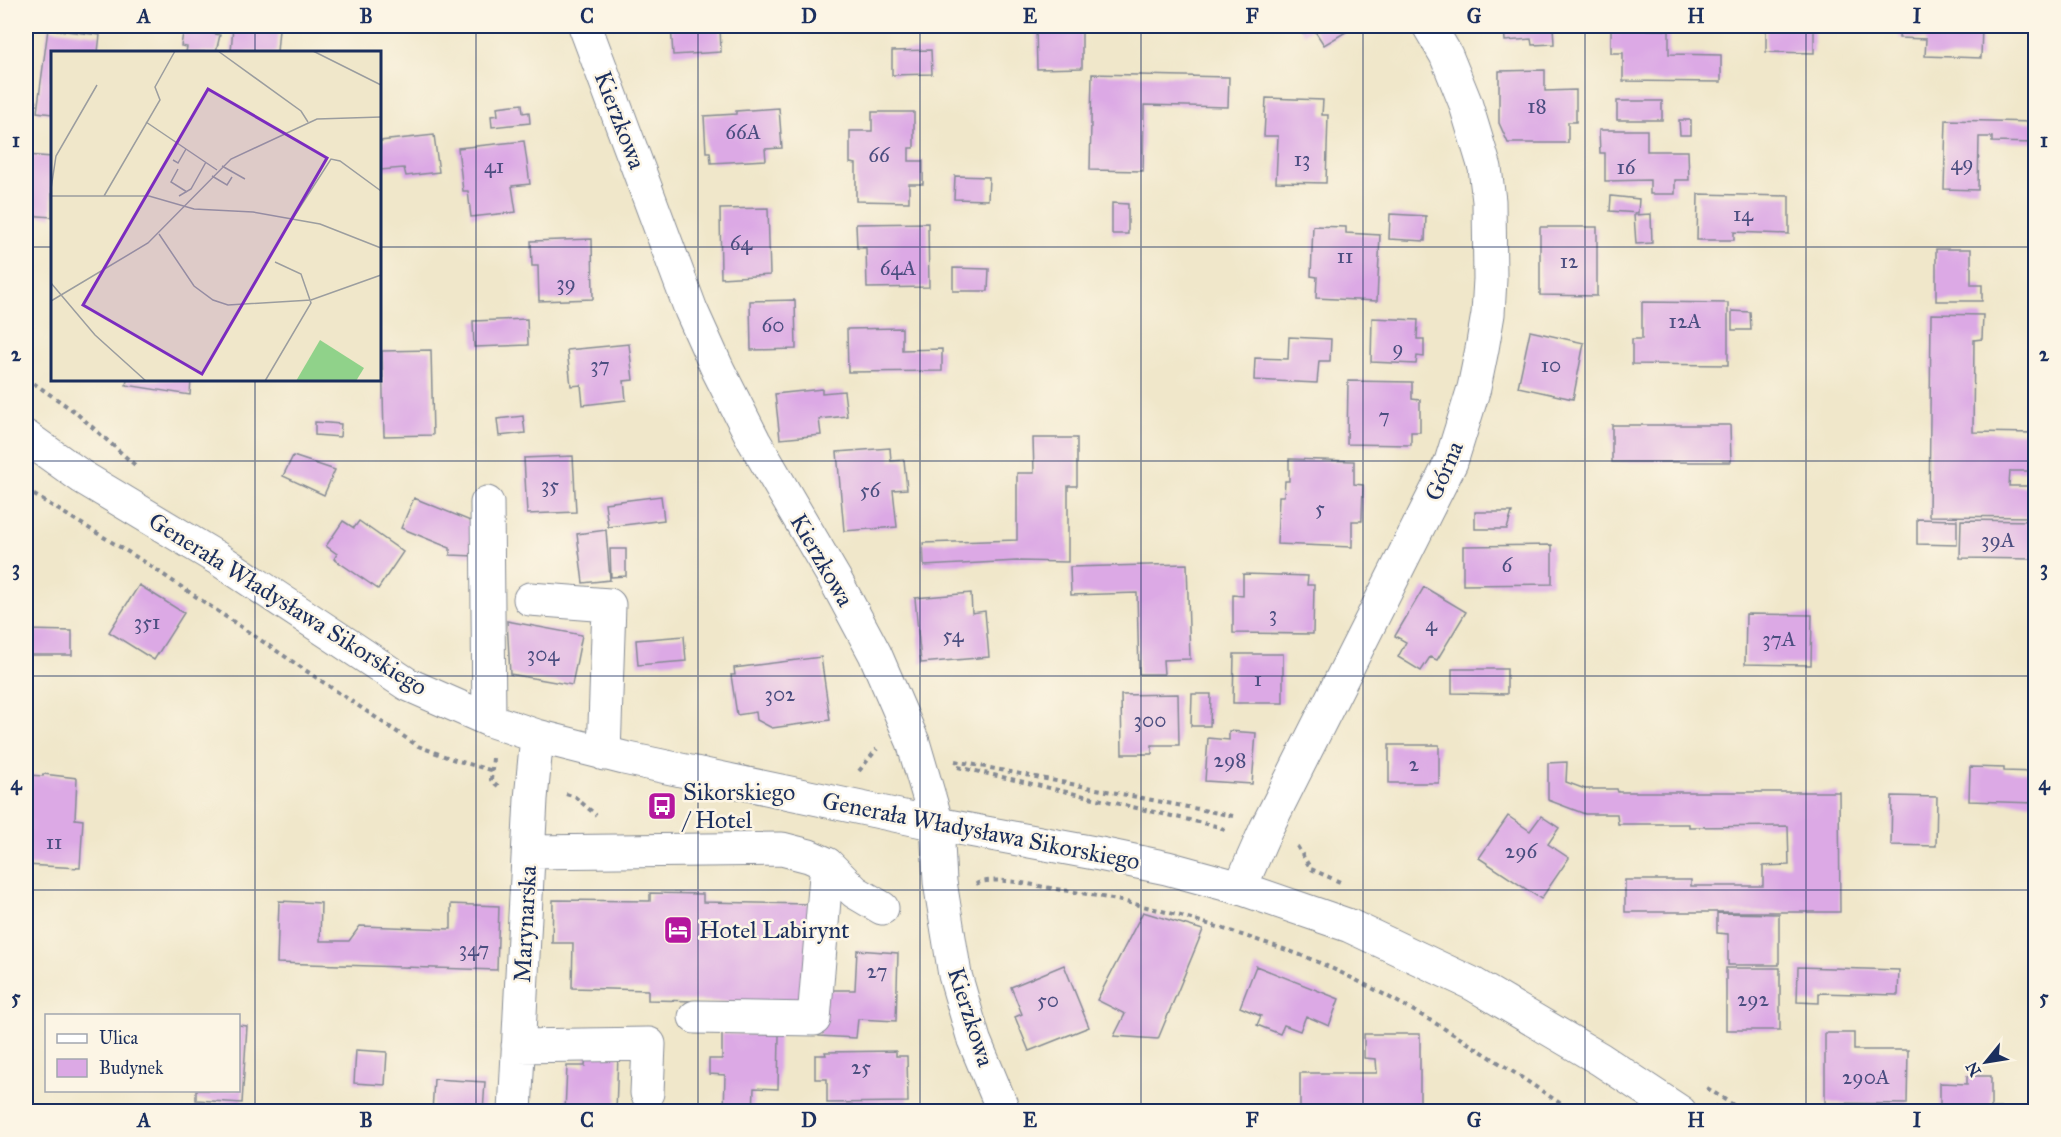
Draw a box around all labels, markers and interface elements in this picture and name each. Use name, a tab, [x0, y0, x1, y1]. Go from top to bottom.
text: A	[135, 4, 151, 28]
text: B	[359, 4, 373, 28]
text: C	[580, 4, 594, 28]
text: D	[801, 4, 817, 28]
text: E	[1023, 4, 1038, 28]
text: F	[1245, 4, 1259, 28]
text: G	[1467, 4, 1482, 28]
text: H	[1687, 4, 1705, 28]
text: I	[1913, 4, 1922, 28]
inset map	[51, 51, 381, 381]
street label: Kierzkowa	[588, 67, 653, 174]
house number: 18	[1527, 93, 1547, 119]
house number: 66A	[725, 119, 761, 145]
text: 1	[12, 128, 20, 152]
text: 1	[2040, 128, 2048, 152]
house number: 66	[868, 142, 891, 168]
house number: 13	[1294, 146, 1310, 172]
house number: 49	[1951, 150, 1973, 176]
house number: 41	[484, 153, 504, 179]
house number: 16	[1616, 154, 1637, 180]
house number: 14	[1733, 201, 1754, 227]
house number: 64	[730, 230, 754, 256]
house number: 11	[1337, 243, 1353, 269]
house number: 12	[1560, 248, 1579, 274]
house number: 64A	[880, 255, 916, 281]
house number: 39	[556, 270, 576, 296]
house number: 12A	[1669, 308, 1701, 334]
house number: 60	[762, 312, 785, 338]
house number: 9	[1392, 335, 1404, 361]
text: 2	[11, 342, 22, 366]
text: 2	[2039, 342, 2050, 366]
house number: 37	[590, 352, 610, 378]
house number: 10	[1541, 352, 1561, 378]
house number: 7	[1378, 403, 1390, 429]
street label: Górna	[1418, 436, 1470, 505]
house number: 35	[541, 472, 559, 498]
house number: 56	[860, 477, 881, 503]
house number: 5	[1315, 495, 1325, 521]
street label: Generała Władysława Sikorskiego	[143, 506, 433, 702]
street label: Kierzkowa	[783, 508, 861, 613]
house number: 39A	[1981, 527, 2015, 553]
house number: 6	[1502, 552, 1514, 578]
text: 3	[12, 556, 20, 581]
text: 3	[2040, 556, 2048, 581]
house number: 3	[1269, 601, 1277, 627]
house number: 351	[134, 609, 160, 635]
house number: 4	[1425, 611, 1438, 637]
house number: 54	[943, 622, 965, 648]
house number: 37A	[1762, 626, 1796, 652]
house number: 304	[527, 641, 560, 667]
house number: 1	[1254, 666, 1262, 692]
house number: 302	[765, 681, 796, 707]
house number: 300	[1134, 707, 1166, 733]
house number: 298	[1214, 747, 1246, 773]
house number: 2	[1409, 751, 1420, 777]
text: 4	[10, 771, 22, 796]
text: 4	[2038, 771, 2050, 796]
place label: Sikorskiego / Hotel	[681, 777, 795, 835]
street label: Generała Władysława Sikorskiego	[820, 785, 1142, 877]
bus stop icon: Sikorskiego / Hotel	[646, 790, 678, 822]
house number: 11	[46, 829, 62, 855]
house number: 296	[1505, 838, 1538, 864]
street label: Marynarska	[507, 864, 543, 983]
hotel icon: Hotel Labirynt	[662, 914, 694, 946]
place label: Hotel Labirynt	[699, 915, 850, 945]
house number: 347	[459, 936, 489, 962]
house number: 27	[867, 958, 888, 984]
street label: Kierzkowa	[941, 964, 1001, 1071]
text: 5	[11, 985, 21, 1009]
text: 5	[2039, 985, 2049, 1009]
house number: 292	[1737, 986, 1770, 1012]
house number: 50	[1037, 987, 1059, 1013]
legend	[45, 1014, 240, 1092]
text: Ulica	[99, 1027, 139, 1049]
north arrow	[1956, 1032, 2016, 1092]
house number: 25	[851, 1054, 871, 1080]
text: Budynek	[99, 1057, 164, 1079]
text: N	[1962, 1058, 1985, 1080]
house number: 290A	[1842, 1064, 1890, 1090]
text: A	[135, 1108, 151, 1132]
text: B	[359, 1108, 373, 1132]
text: C	[580, 1108, 594, 1132]
text: D	[801, 1108, 817, 1132]
text: E	[1023, 1108, 1038, 1132]
text: F	[1245, 1108, 1259, 1132]
text: G	[1467, 1108, 1482, 1132]
text: H	[1687, 1108, 1705, 1132]
text: I	[1913, 1108, 1922, 1132]

